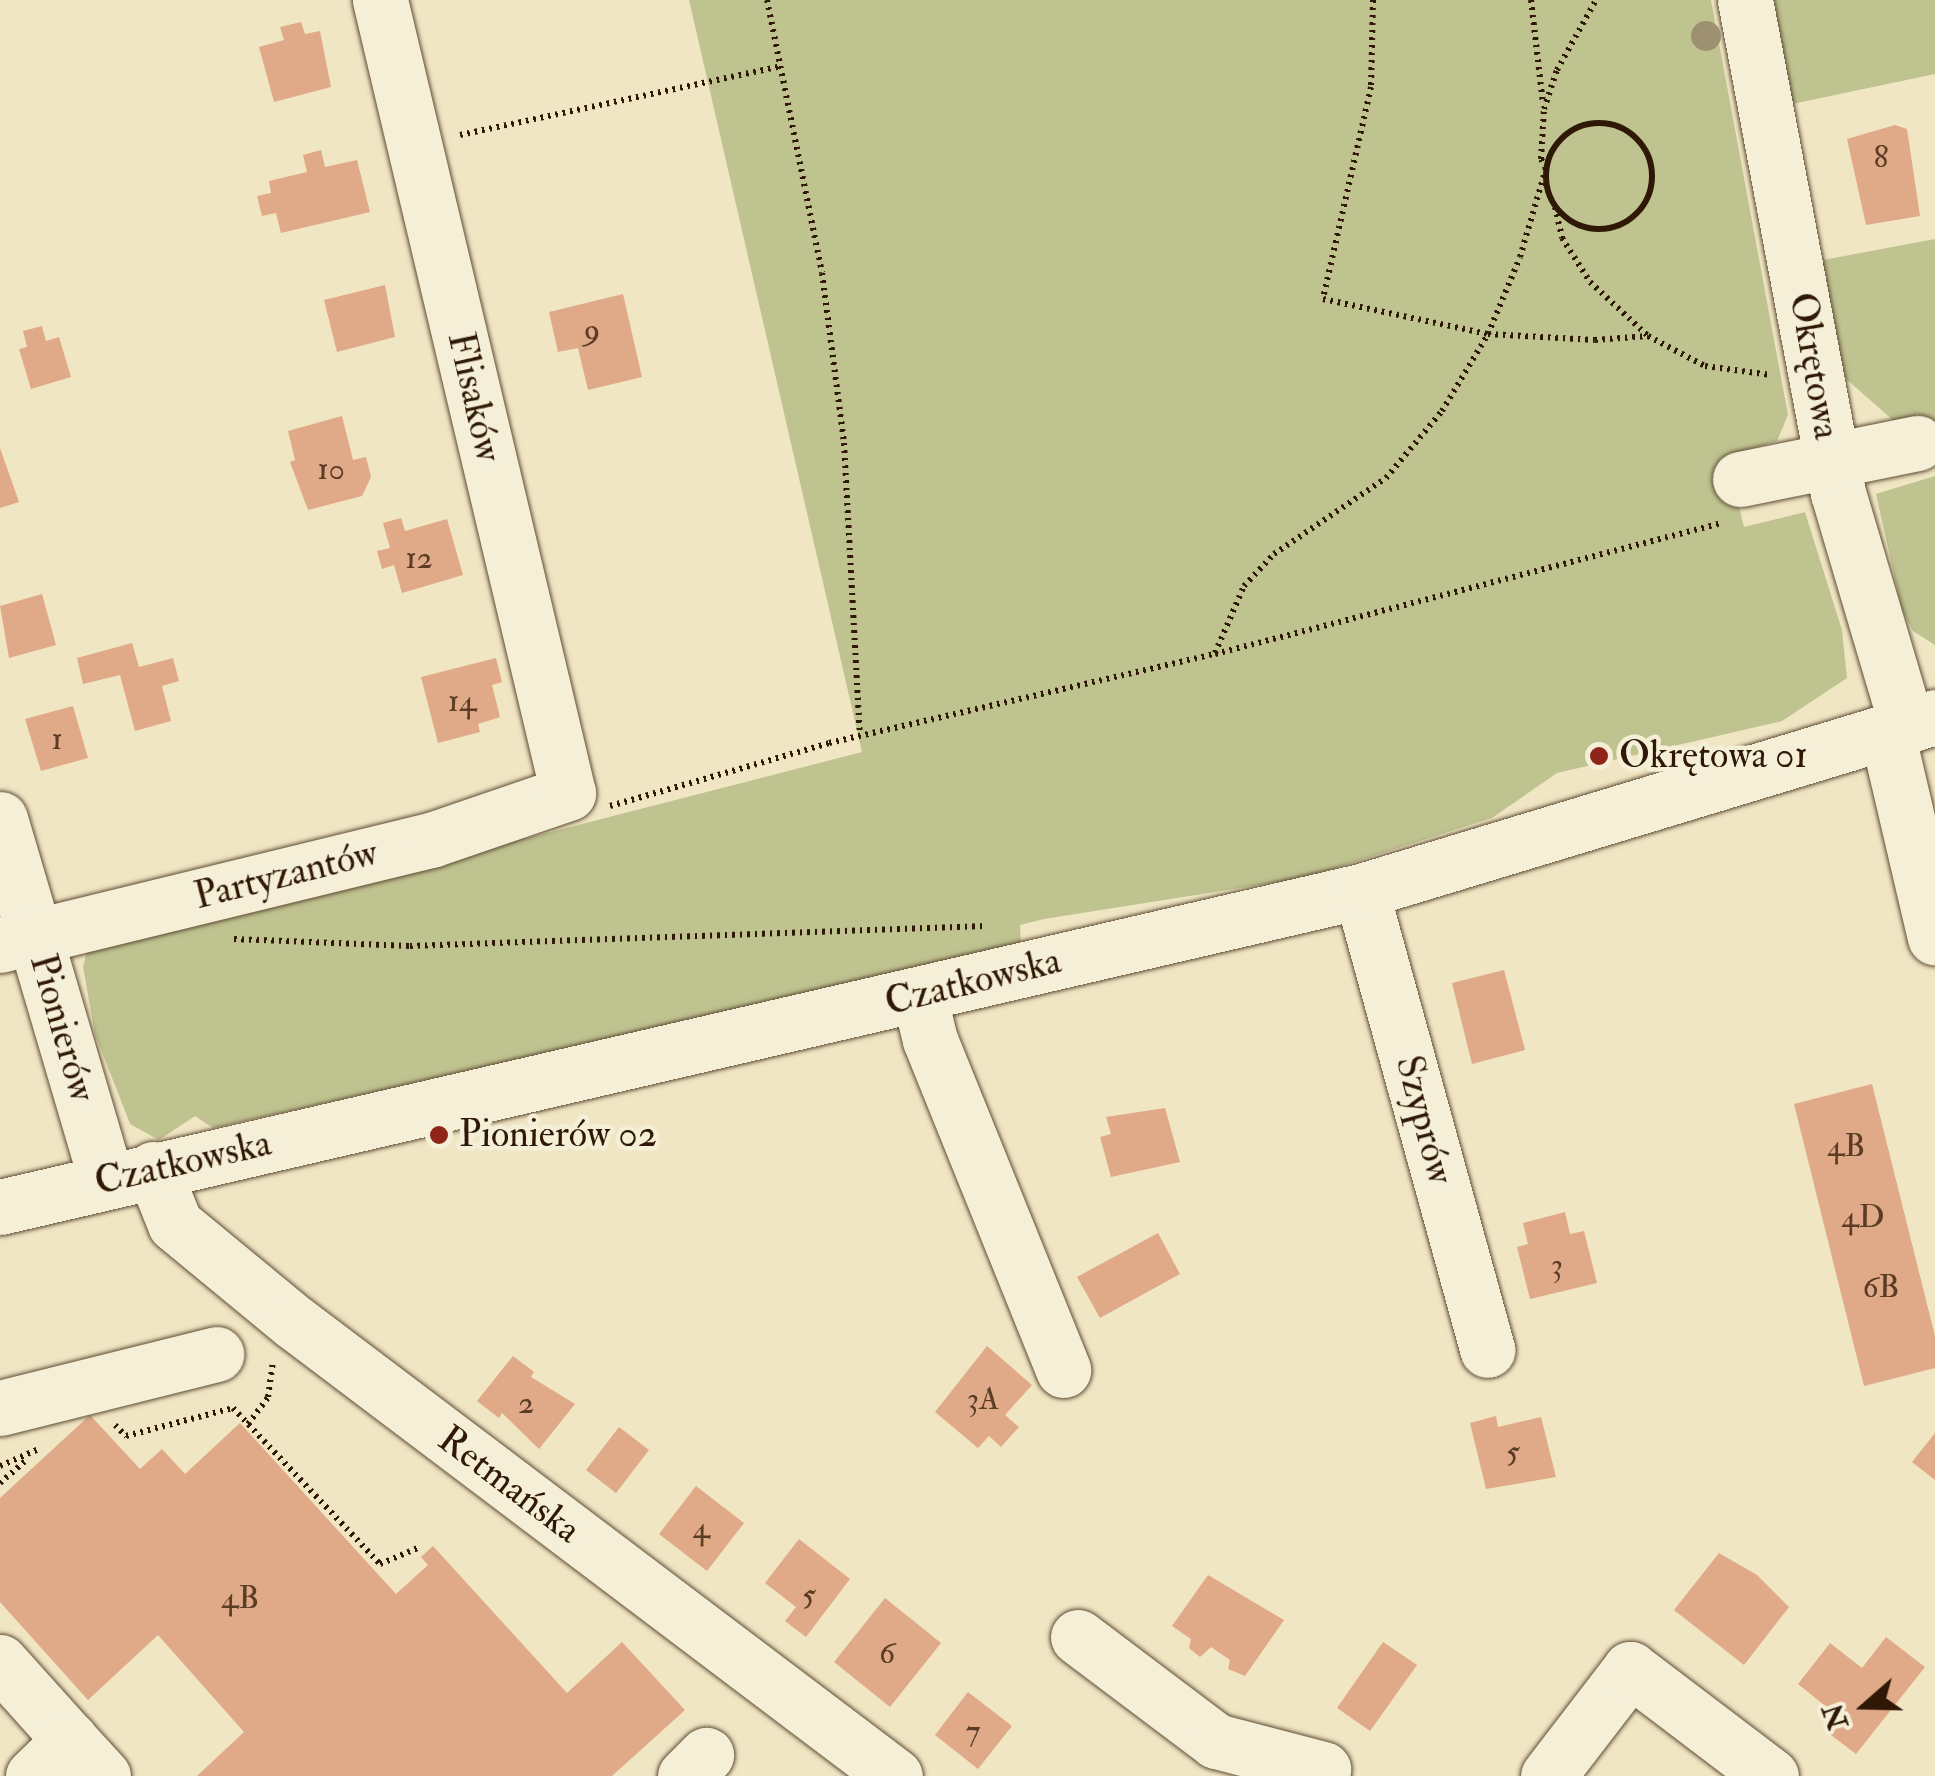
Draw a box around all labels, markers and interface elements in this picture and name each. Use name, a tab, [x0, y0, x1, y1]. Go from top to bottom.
house number: 8	[1873, 138, 1889, 176]
street label: Okrętowa	[1779, 289, 1849, 443]
house number: 9	[584, 311, 600, 349]
street label: Flisaków	[437, 328, 511, 466]
house number: 10	[317, 450, 345, 488]
house number: 12	[405, 539, 433, 577]
house number: 14	[448, 682, 476, 720]
house number: 1	[51, 720, 63, 758]
place label: Okrętowa 01	[1619, 733, 1808, 779]
marker: Okrętowa 01	[1588, 745, 1610, 767]
street label: Partyzantów	[190, 830, 382, 920]
street label: Czatkowska	[880, 938, 1066, 1026]
street label: Pionierów	[19, 949, 105, 1107]
street label: Szyprów	[1385, 1051, 1463, 1189]
place label: Pionierów 02	[459, 1112, 657, 1158]
street label: Czatkowska	[90, 1121, 276, 1205]
marker: Pionierów 02	[428, 1124, 450, 1146]
house number: 4B	[1827, 1127, 1865, 1165]
house number: 4D	[1841, 1198, 1885, 1236]
house number: 3	[1551, 1246, 1563, 1284]
house number: 6B	[1862, 1268, 1900, 1306]
house number: 3A	[967, 1380, 999, 1418]
house number: 2	[518, 1384, 534, 1422]
street label: Retmańska	[429, 1417, 589, 1553]
house number: 5	[1506, 1433, 1520, 1471]
house number: 4	[692, 1509, 710, 1547]
house number: 5	[802, 1576, 816, 1614]
house number: 4B	[221, 1579, 259, 1617]
house number: 6	[879, 1634, 895, 1672]
north arrow	[1815, 1656, 1915, 1756]
text: N	[1816, 1699, 1857, 1734]
house number: 7	[966, 1712, 980, 1750]

